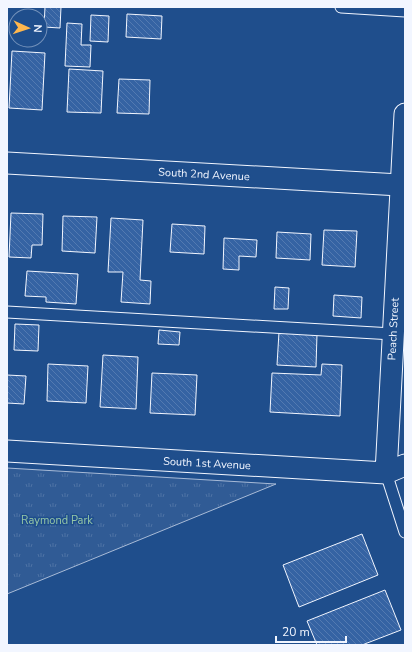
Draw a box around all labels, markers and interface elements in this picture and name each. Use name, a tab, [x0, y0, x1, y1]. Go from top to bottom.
north arrow	[8, 8, 48, 48]
text: N	[30, 24, 45, 33]
street label: South 2nd Avenue	[158, 165, 250, 184]
street label: Peach Street	[384, 297, 403, 361]
street label: South 1st Avenue	[163, 454, 251, 473]
park label: Raymond Park	[21, 513, 93, 528]
scale bar	[276, 618, 346, 644]
text: 20 m	[282, 624, 310, 640]

